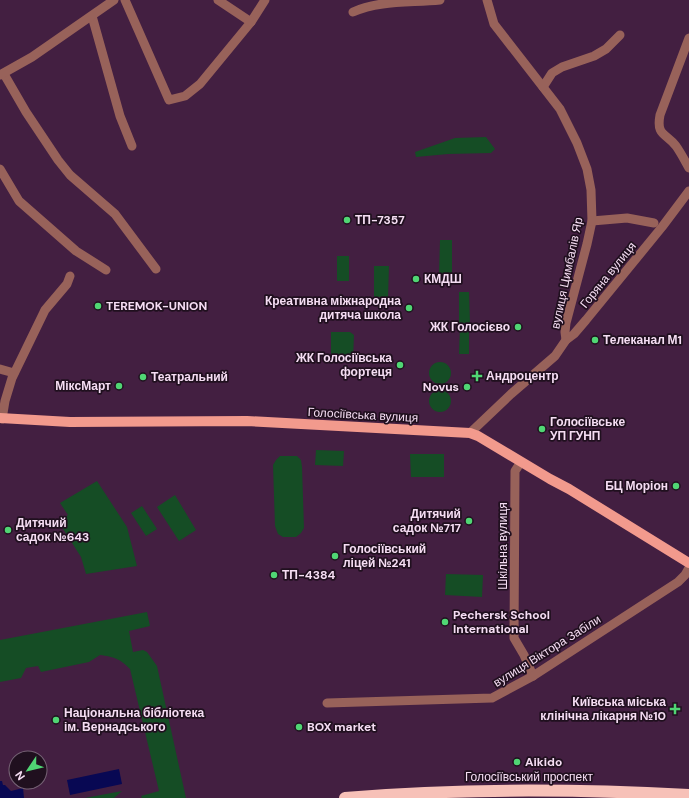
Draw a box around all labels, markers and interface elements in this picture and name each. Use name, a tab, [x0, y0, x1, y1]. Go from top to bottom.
place label: ТП-7357	[355, 212, 405, 228]
marker: ТП-7357	[342, 215, 352, 225]
street label: вулиця Цимбалів Яр	[547, 215, 587, 330]
street label: Горяна вулиця	[576, 239, 640, 311]
place label: КМДШ	[424, 271, 462, 287]
marker: КМДШ	[411, 274, 421, 284]
place label: Креативна міжнародна дитяча школа	[265, 293, 401, 323]
place label: TEREMOK-UNION	[106, 298, 207, 314]
marker: TEREMOK-UNION	[93, 301, 103, 311]
marker: Креативна міжнародна дитяча школа	[404, 303, 414, 313]
place label: ЖК Голосієво	[429, 319, 510, 335]
marker: ЖК Голосієво	[513, 322, 523, 332]
place label: Телеканал М1	[603, 332, 682, 348]
marker: Телеканал М1	[590, 335, 600, 345]
place label: ЖК Голосіївська фортеця	[295, 350, 392, 380]
marker: ЖК Голосіївська фортеця	[395, 360, 405, 370]
place label: Андроцентр	[486, 368, 559, 384]
place label: Театральний	[151, 369, 228, 385]
marker: Андроцентр	[471, 370, 483, 382]
marker: Театральний	[138, 372, 148, 382]
place label: МіксМарт	[55, 378, 111, 394]
place label: Novus	[423, 379, 459, 395]
marker: МіксМарт	[114, 381, 124, 391]
marker: Novus	[462, 382, 472, 392]
street label: Голосіївська вулиця	[307, 404, 419, 426]
place label: Голосіївське УП ГУНП	[550, 414, 625, 444]
marker: Голосіївське УП ГУНП	[537, 424, 547, 434]
place label: БЦ Моріон	[605, 478, 668, 494]
marker: БЦ Моріон	[671, 481, 681, 491]
street label: Шкільна вулиця	[495, 502, 511, 590]
place label: Дитячий садок №717	[393, 506, 462, 536]
place label: Дитячий садок №643	[16, 515, 89, 545]
marker: Дитячий садок №717	[464, 516, 474, 526]
marker: Дитячий садок №643	[3, 525, 13, 535]
place label: Голосіївський ліцей №241	[343, 541, 426, 571]
marker: Голосіївський ліцей №241	[330, 551, 340, 561]
place label: ТП-4384	[282, 567, 335, 583]
marker: ТП-4384	[269, 570, 279, 580]
place label: Pechersk School International	[453, 607, 550, 637]
street label: вулиця Віктора Забіли	[490, 611, 604, 691]
marker: Pechersk School International	[440, 617, 450, 627]
place label: Київська міська клінічна лікарня №10	[540, 694, 666, 724]
marker: Київська міська клінічна лікарня №10	[669, 703, 681, 715]
place label: Національна бібліотека ім. Вернадського	[64, 705, 204, 735]
marker: Національна бібліотека ім. Вернадського	[51, 715, 61, 725]
place label: BOX market	[307, 719, 376, 735]
marker: BOX market	[294, 722, 304, 732]
north arrow	[8, 750, 48, 790]
place label: Aikido	[525, 754, 562, 770]
marker: Aikido	[512, 757, 522, 767]
text: N	[12, 768, 28, 783]
street label: Голосіївський проспект	[465, 769, 594, 785]

